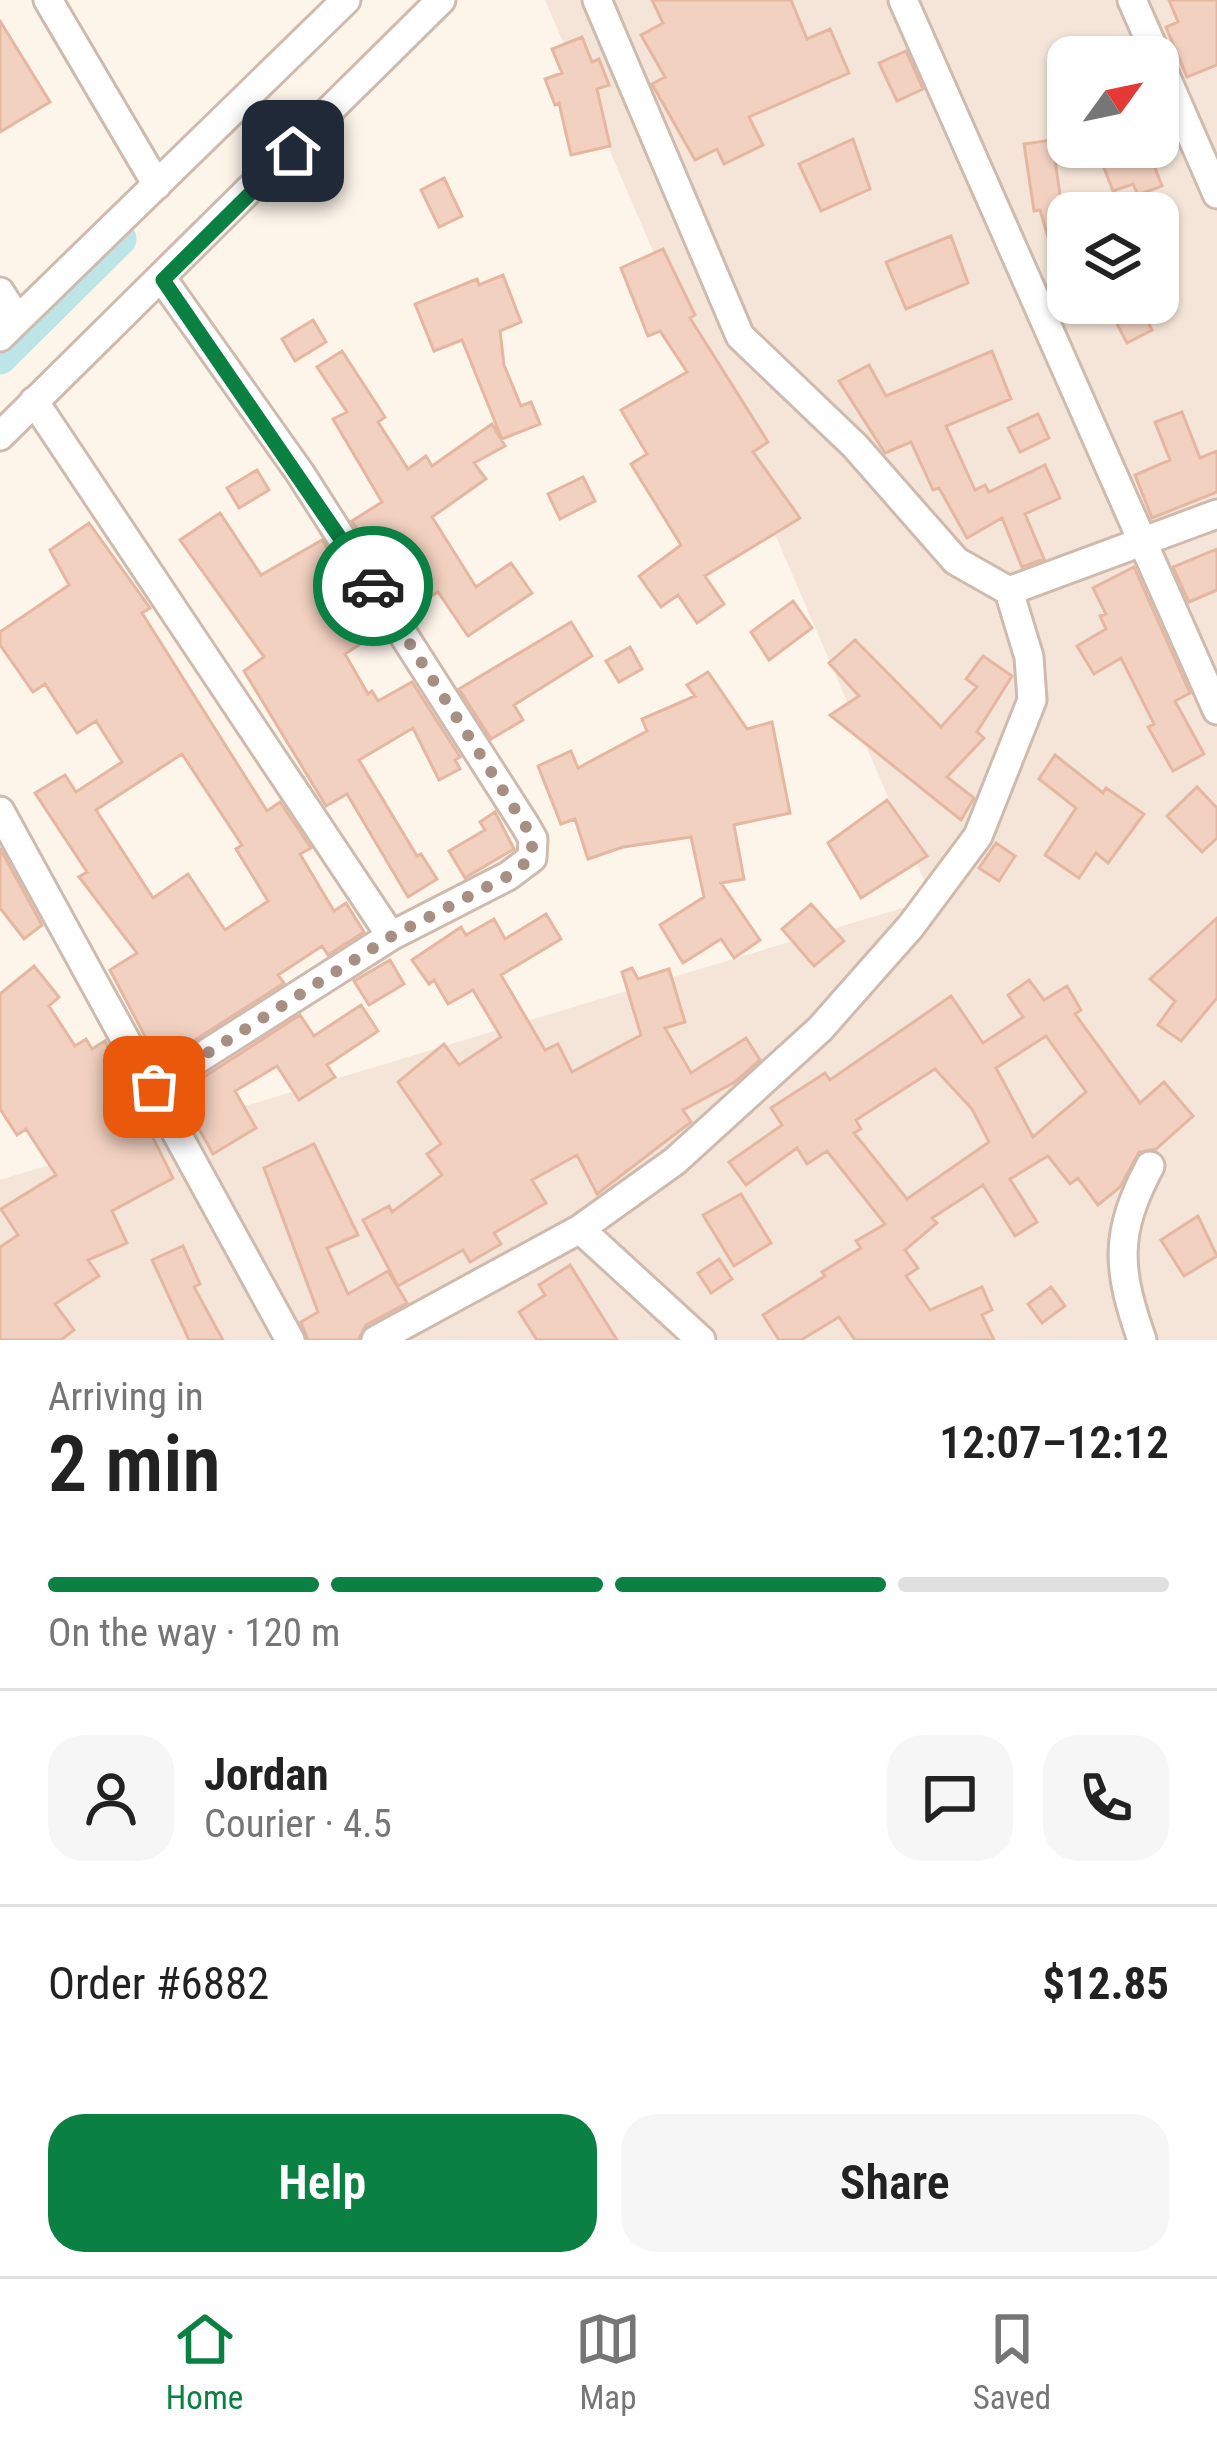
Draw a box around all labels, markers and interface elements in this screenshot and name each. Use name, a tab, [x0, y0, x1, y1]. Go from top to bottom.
north arrow	[1047, 36, 1179, 168]
map controls	[1047, 36, 1179, 324]
pin	[242, 100, 344, 202]
icon: home	[260, 118, 326, 184]
button: layers	[1047, 192, 1179, 324]
courier	[313, 526, 433, 646]
icon: car	[340, 553, 406, 619]
pin	[103, 1036, 205, 1138]
icon: bag	[121, 1054, 187, 1120]
text: Arriving in	[48, 1374, 204, 1420]
text: 12:07–12:12	[939, 1416, 1169, 1469]
text: 2 min	[48, 1419, 221, 1510]
text: On the way · 120 m	[48, 1610, 340, 1656]
button: person	[48, 1735, 174, 1861]
button: chat	[887, 1735, 1013, 1861]
button: phone	[1043, 1735, 1169, 1861]
text: Jordan	[204, 1748, 329, 1801]
text: Courier · 4.5	[204, 1801, 392, 1847]
text: Order #6882	[48, 1957, 269, 2010]
text: $12.85	[1042, 1957, 1169, 2010]
button: Help	[48, 2114, 597, 2252]
button: Share	[621, 2114, 1169, 2252]
tab: Home	[166, 2306, 243, 2417]
tab: Map	[575, 2306, 641, 2417]
tab: Saved	[973, 2306, 1051, 2417]

